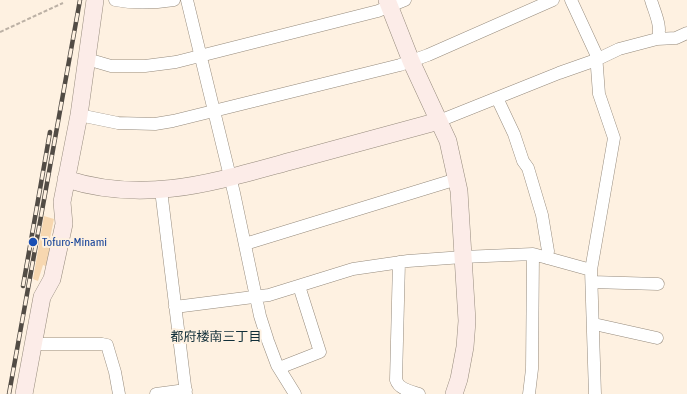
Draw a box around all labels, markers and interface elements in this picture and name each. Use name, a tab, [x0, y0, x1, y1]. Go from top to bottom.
place label: Tofuro-Minami	[42, 235, 107, 249]
marker: Tofuro-Minami	[27, 236, 39, 248]
district label: 都府楼南三丁目	[171, 329, 261, 345]

